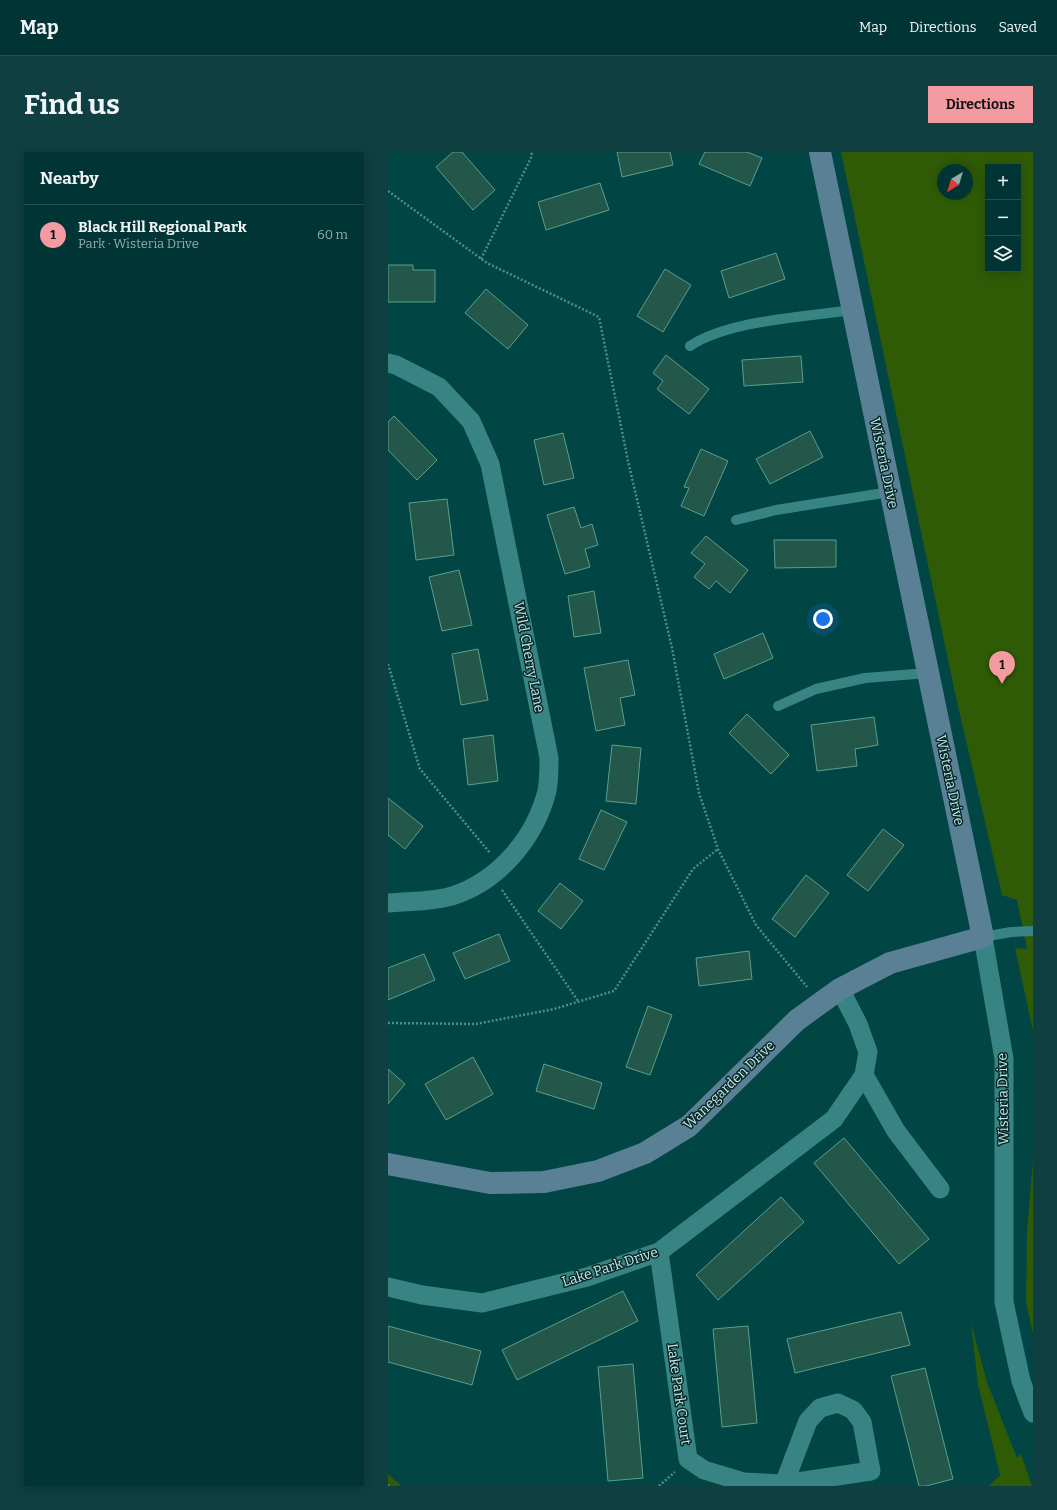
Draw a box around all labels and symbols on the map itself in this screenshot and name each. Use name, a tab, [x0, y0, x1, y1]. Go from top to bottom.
north arrow	[937, 164, 973, 200]
street label: Wisteria Drive	[866, 416, 902, 510]
street label: Wild Cherry Lane	[510, 600, 548, 714]
your location	[813, 609, 833, 629]
pin: 1	[989, 651, 1015, 684]
street label: Wisteria Drive	[932, 733, 968, 827]
street label: Wanegarden Drive	[680, 1037, 778, 1133]
street label: Wisteria Drive	[994, 1053, 1012, 1145]
street label: Lake Park Drive	[560, 1243, 660, 1291]
street label: Lake Park Court	[663, 1342, 695, 1446]

